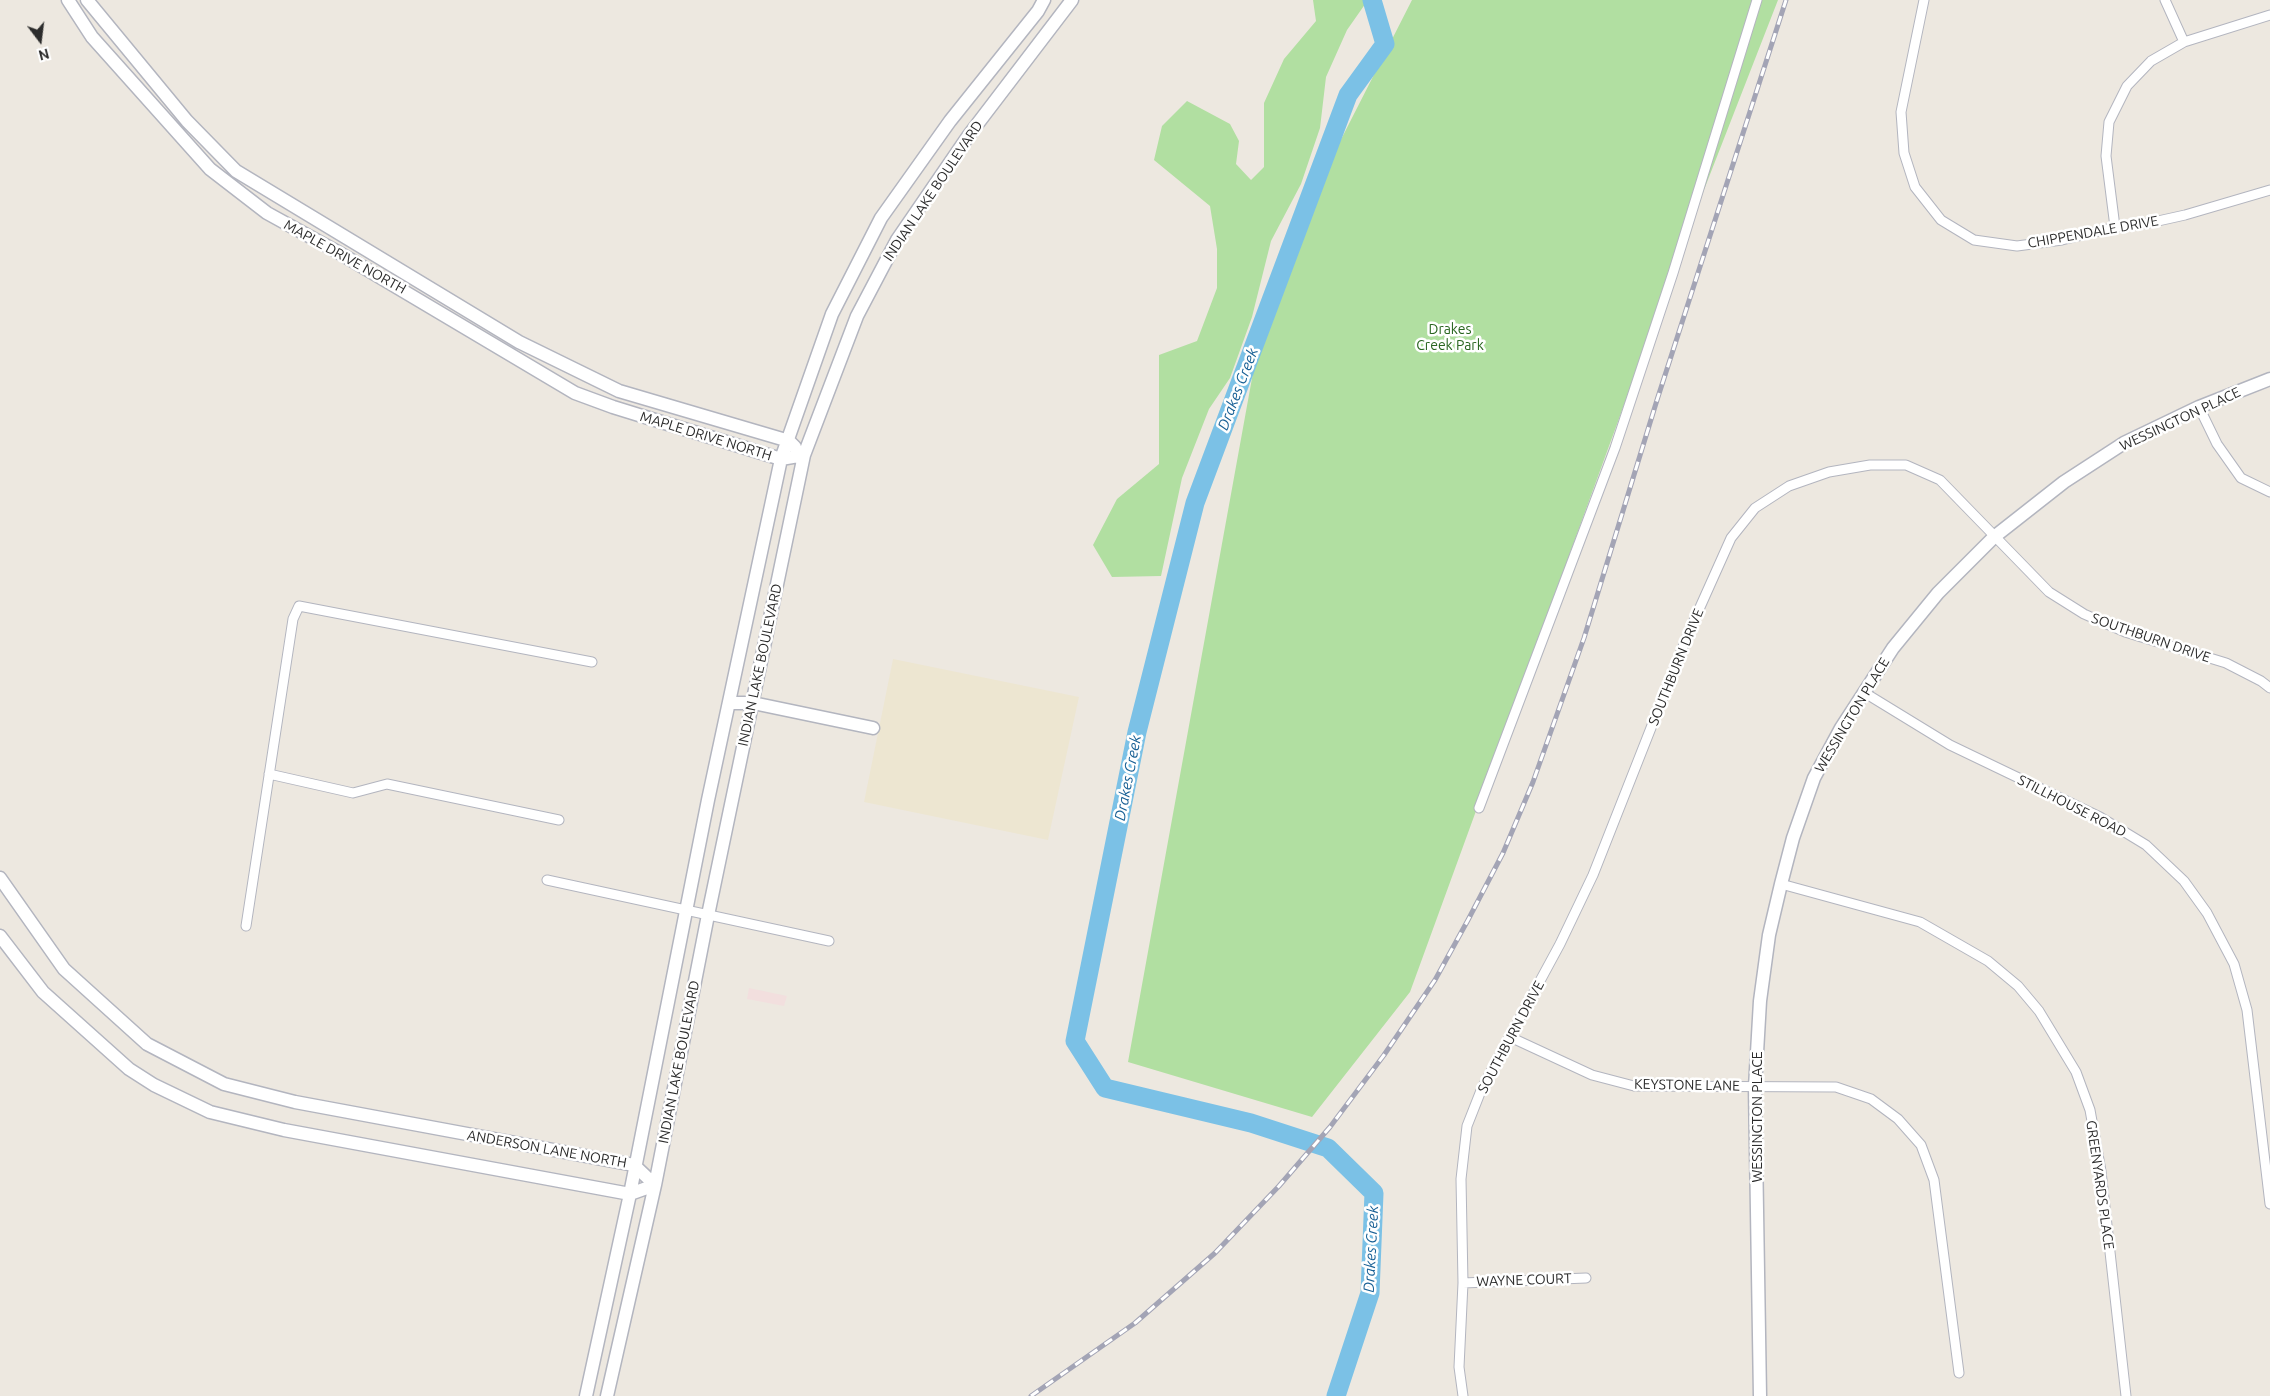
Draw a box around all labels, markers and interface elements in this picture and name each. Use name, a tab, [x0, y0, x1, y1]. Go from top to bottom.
north arrow	[15, 15, 65, 65]
text: N	[37, 45, 51, 64]
street label: INDIAN LAKE BOULEVARD	[880, 118, 986, 264]
street label: CHIPPENDALE DRIVE	[2026, 212, 2160, 252]
street label: MAPLE DRIVE NORTH	[281, 216, 409, 298]
park label: Drakes Creek Park	[1416, 321, 1484, 354]
water label: Drakes Creek	[1214, 345, 1262, 433]
street label: WESSINGTON PLACE	[2117, 384, 2243, 454]
street label: MAPLE DRIVE NORTH	[638, 408, 774, 464]
street label: INDIAN LAKE BOULEVARD	[735, 582, 785, 748]
street label: SOUTHBURN DRIVE	[1645, 606, 1707, 728]
street label: SOUTHBURN DRIVE	[2089, 610, 2213, 666]
street label: WESSINGTON PLACE	[1811, 654, 1893, 776]
water label: Drakes Creek	[1111, 734, 1145, 822]
street label: STILLHOUSE ROAD	[2015, 771, 2129, 841]
street label: SOUTHBURN DRIVE	[1474, 978, 1548, 1096]
street label: INDIAN LAKE BOULEVARD	[655, 979, 703, 1145]
street label: WESSINGTON PLACE	[1749, 1051, 1765, 1183]
street label: KEYSTONE LANE	[1634, 1076, 1740, 1094]
street label: GREENYARDS PLACE	[2083, 1119, 2117, 1251]
street label: ANDERSON LANE NORTH	[466, 1127, 628, 1171]
water label: Drakes Creek	[1360, 1205, 1382, 1293]
street label: WAYNE COURT	[1476, 1270, 1572, 1290]

